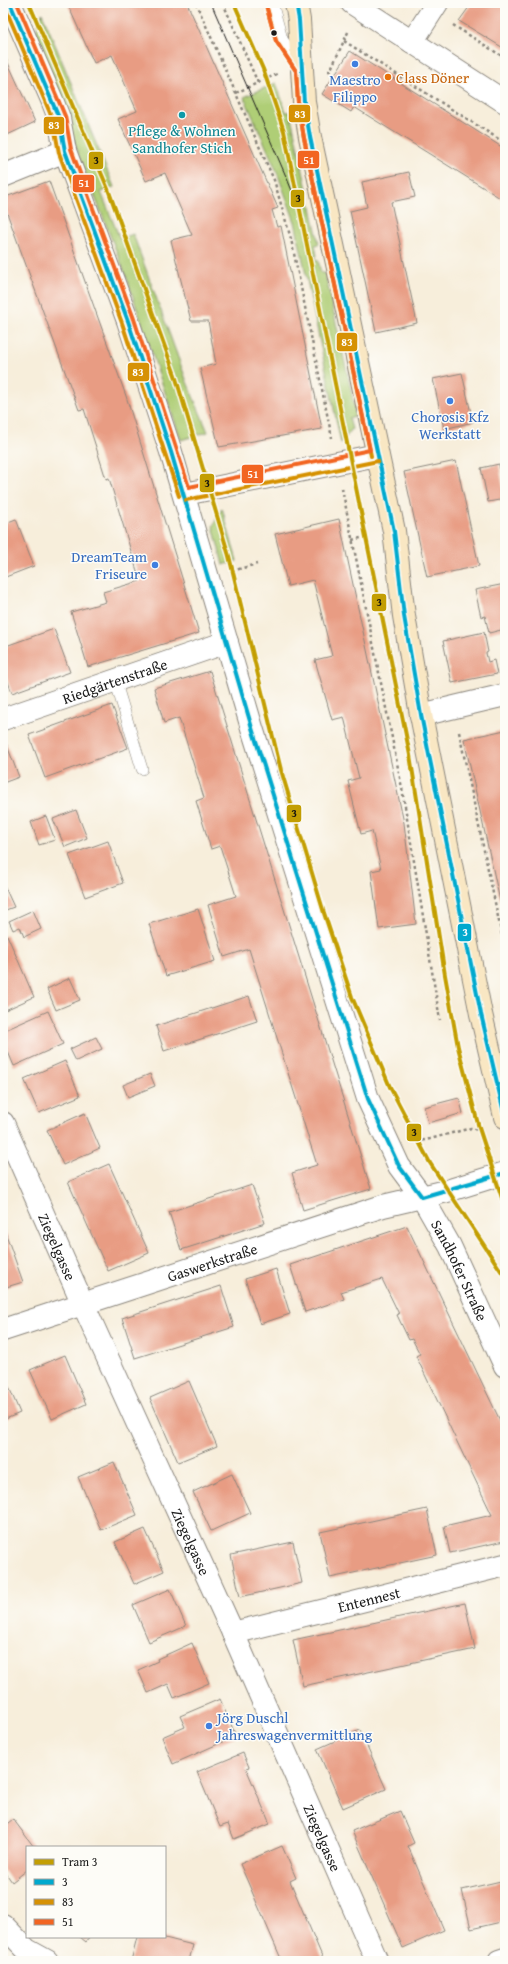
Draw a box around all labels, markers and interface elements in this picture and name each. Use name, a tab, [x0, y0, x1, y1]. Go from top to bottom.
unlabelled marker	[269, 28, 279, 38]
marker: Maestro Filippo	[350, 59, 360, 69]
place label: Class Döner	[396, 67, 469, 88]
place label: Maestro Filippo	[329, 69, 381, 107]
marker: Class Döner	[383, 72, 393, 82]
line badge: 83	[288, 104, 311, 123]
text: 83	[294, 106, 306, 122]
marker: Pflege & Wohnen Sandhofer Stich	[177, 110, 187, 120]
line badge: 83	[43, 116, 65, 135]
text: 83	[48, 117, 60, 133]
place label: Pflege & Wohnen Sandhofer Stich	[128, 120, 236, 158]
line badge: 51	[297, 150, 320, 169]
line badge: 3	[88, 151, 104, 170]
text: 3	[93, 152, 99, 168]
text: 51	[303, 152, 315, 168]
line badge: 51	[72, 174, 95, 193]
text: 51	[78, 175, 90, 191]
line badge: 3	[290, 189, 305, 208]
text: 3	[295, 190, 301, 206]
line badge: 83	[336, 332, 358, 352]
text: 83	[341, 334, 353, 350]
line badge: 83	[127, 362, 150, 382]
text: 83	[132, 364, 144, 380]
marker: Chorosis Kfz Werkstatt	[445, 396, 455, 406]
place label: Chorosis Kfz Werkstatt	[411, 406, 489, 444]
line badge: 51	[241, 464, 264, 484]
text: 51	[247, 466, 259, 482]
line badge: 3	[199, 473, 215, 493]
text: 3	[204, 475, 210, 491]
place label: DreamTeam Friseure	[71, 546, 148, 584]
marker: DreamTeam Friseure	[150, 560, 160, 570]
line badge: 3	[371, 593, 387, 612]
text: 3	[376, 594, 382, 610]
street label: Riedgärtenstraße	[59, 653, 170, 708]
line badge: 3	[286, 804, 302, 823]
text: 3	[291, 805, 297, 821]
line badge: 3	[457, 923, 472, 942]
text: 3	[462, 924, 468, 940]
line badge: 3	[406, 1123, 422, 1142]
text: 3	[411, 1124, 417, 1140]
street label: Ziegelgasse	[34, 1210, 82, 1283]
street label: Sandhofer Straße	[427, 1216, 493, 1324]
street label: Gaswerkstraße	[165, 1237, 260, 1286]
street label: Ziegelgasse	[167, 1505, 216, 1578]
street label: Entennest	[335, 1581, 403, 1617]
place label: Jörg Duschl Jahreswagenvermittlung	[215, 1707, 373, 1745]
marker: Jörg Duschl Jahreswagenvermittlung	[204, 1721, 214, 1731]
street label: Ziegelgasse	[299, 1801, 347, 1875]
legend	[26, 1846, 166, 1938]
text: Tram 3	[62, 1853, 98, 1870]
text: 3	[62, 1873, 68, 1890]
text: 83	[62, 1893, 74, 1910]
text: 51	[62, 1913, 74, 1930]

